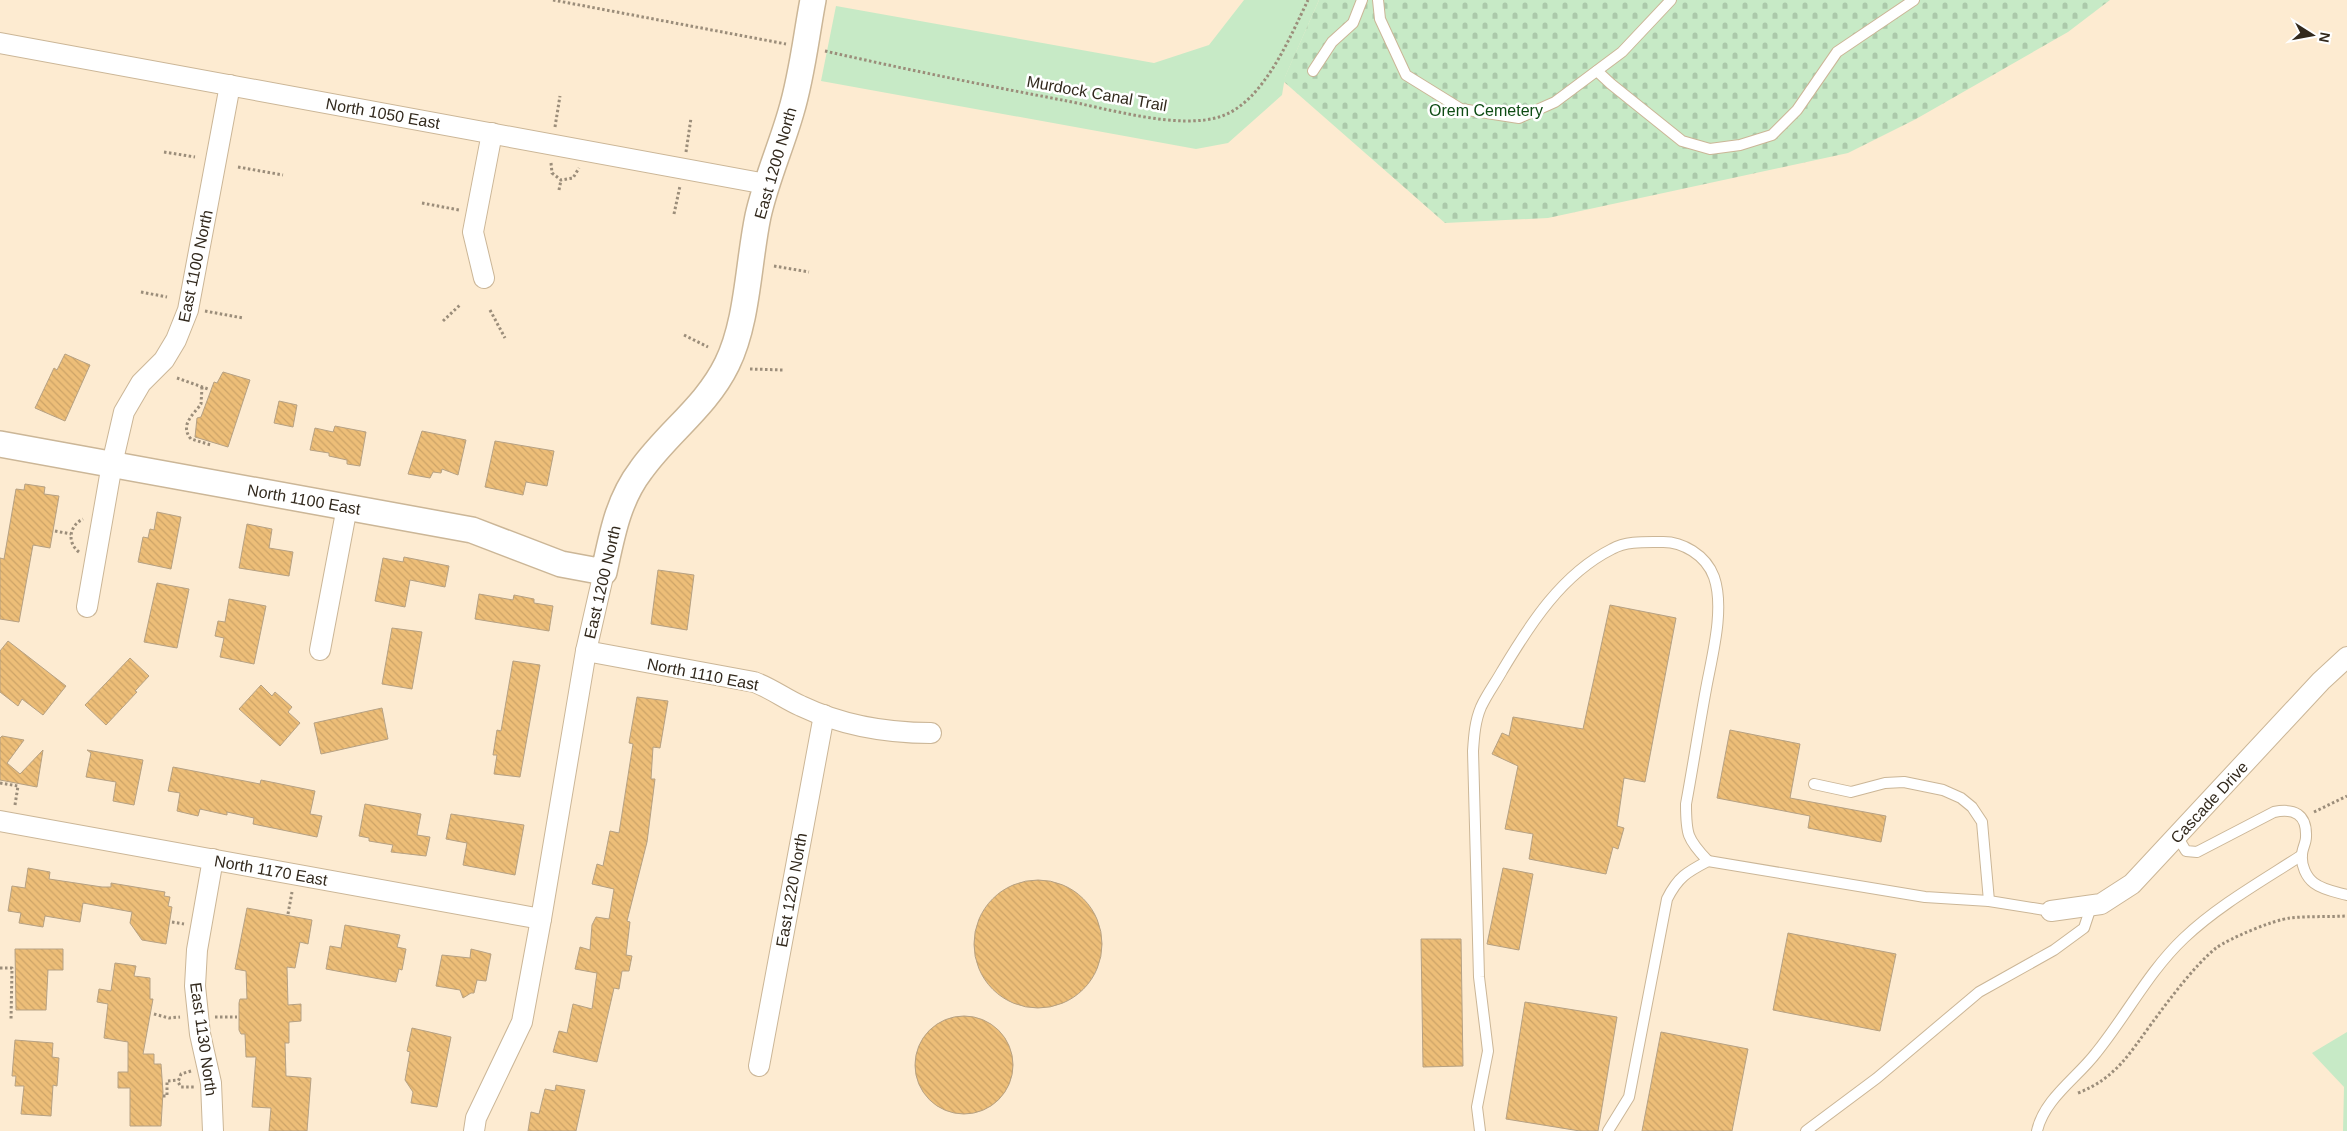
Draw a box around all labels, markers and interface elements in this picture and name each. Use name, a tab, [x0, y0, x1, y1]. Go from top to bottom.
north arrow	[2287, 10, 2337, 60]
text: N	[2316, 31, 2334, 44]
street label: Murdock Canal Trail	[1025, 73, 1168, 114]
street label: North 1050 East	[325, 95, 442, 132]
park label: Orem Cemetery	[1429, 102, 1543, 119]
street label: East 1200 North	[751, 105, 800, 221]
street label: East 1100 North	[175, 208, 216, 324]
street label: North 1100 East	[246, 481, 362, 518]
street label: East 1200 North	[581, 524, 624, 640]
street label: North 1110 East	[646, 655, 761, 694]
street label: Cascade Drive	[2167, 758, 2251, 847]
street label: East 1220 North	[773, 832, 810, 948]
street label: North 1170 East	[213, 852, 329, 889]
street label: East 1130 North	[187, 981, 220, 1097]

